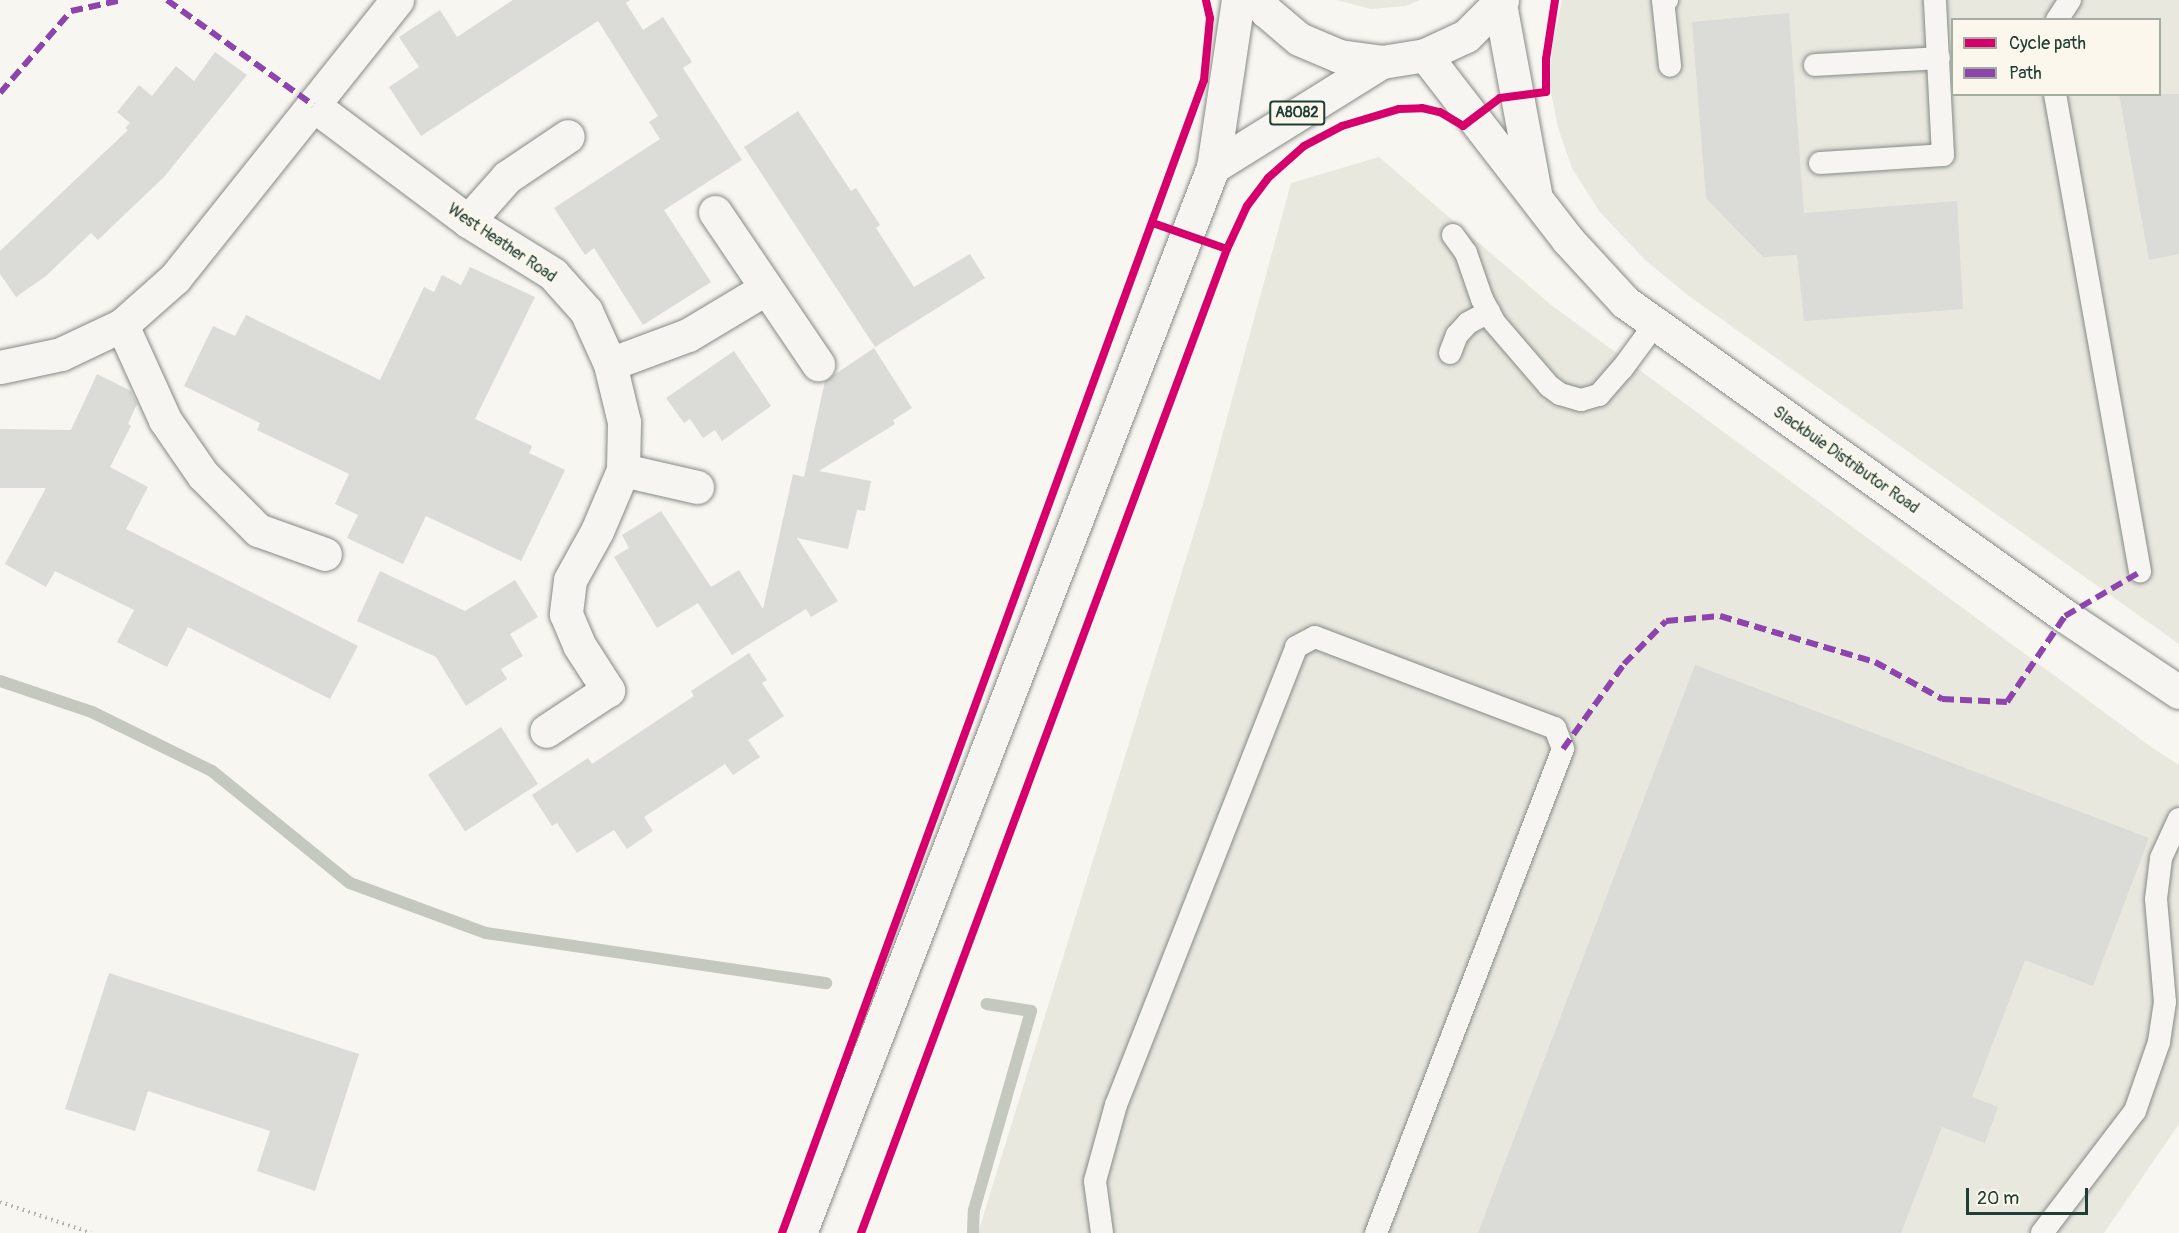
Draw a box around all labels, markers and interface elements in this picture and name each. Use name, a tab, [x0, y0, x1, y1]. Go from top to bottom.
legend	[1951, 18, 2161, 96]
text: Cycle path	[2009, 32, 2086, 55]
text: Path	[2009, 62, 2042, 85]
road number: A8082	[1268, 101, 1326, 125]
street label: West Heather Road	[444, 199, 560, 287]
street label: Slackbuie Distributor Road	[1769, 402, 1923, 518]
scale bar	[1969, 1176, 2090, 1214]
text: 20 m	[1977, 1187, 2019, 1210]

